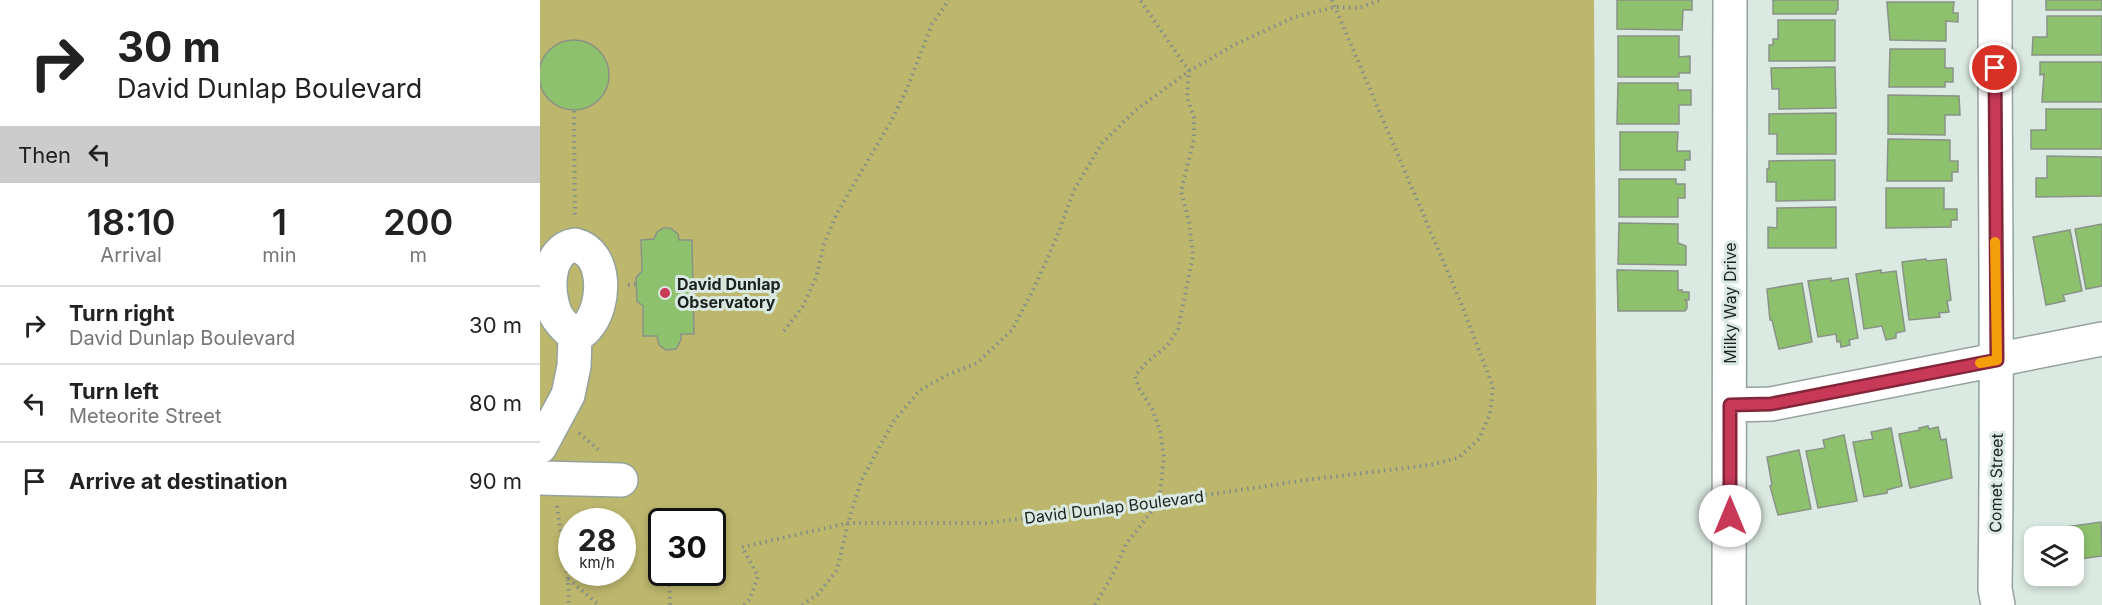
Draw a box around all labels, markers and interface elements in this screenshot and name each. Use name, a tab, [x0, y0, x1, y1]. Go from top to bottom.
text: 30 m	[117, 21, 221, 72]
icon: right	[18, 24, 96, 102]
pin	[1969, 42, 2020, 93]
icon: arrive	[1978, 51, 2011, 84]
text: David Dunlap Boulevard	[117, 72, 422, 105]
icon: left	[83, 138, 116, 171]
text: Then	[18, 142, 71, 168]
text: 18:10	[87, 200, 176, 244]
text: 1	[272, 200, 287, 244]
text: 200	[383, 200, 453, 244]
street label: Milky Way Drive	[1720, 242, 1740, 364]
text: Arrival	[100, 243, 162, 267]
text: min	[262, 243, 296, 267]
text: m	[409, 243, 427, 267]
place label: David Dunlap Observatory	[677, 274, 781, 312]
marker: David Dunlap Observatory	[658, 286, 672, 300]
text: Turn right	[69, 300, 175, 326]
icon: right	[18, 309, 51, 342]
text: 30 m	[469, 312, 522, 338]
text: David Dunlap Boulevard	[69, 326, 295, 350]
text: Turn left	[69, 378, 159, 404]
icon: left	[18, 387, 51, 420]
text: 80 m	[469, 390, 522, 416]
text: Meteorite Street	[69, 404, 221, 428]
street label: Comet Street	[1985, 433, 2007, 533]
icon: arrive	[18, 465, 51, 498]
text: Arrive at destination	[69, 468, 288, 494]
text: 90 m	[469, 468, 522, 494]
position arrow	[1698, 484, 1762, 548]
street label: David Dunlap Boulevard	[1023, 486, 1205, 528]
speed limit sign: 30	[648, 508, 726, 586]
text: 28	[578, 522, 616, 558]
map controls	[2024, 526, 2084, 586]
button: layers	[2024, 526, 2084, 586]
text: km/h	[579, 553, 615, 572]

